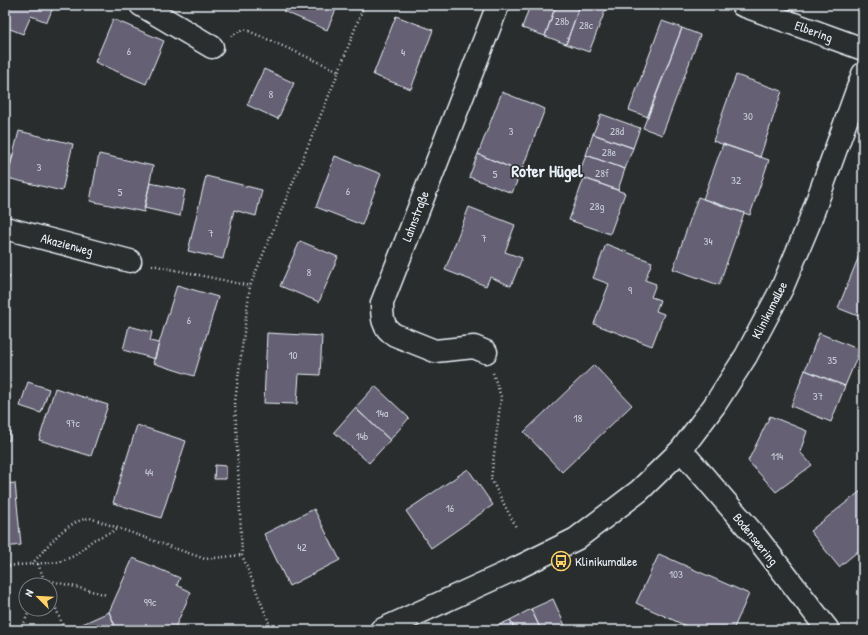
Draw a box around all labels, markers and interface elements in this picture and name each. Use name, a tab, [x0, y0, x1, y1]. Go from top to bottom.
house number: 28b	[555, 14, 570, 28]
street label: Elbering	[792, 16, 836, 46]
house number: 28c	[579, 18, 594, 32]
house number: 6	[127, 44, 132, 58]
house number: 4	[401, 45, 405, 59]
house number: 8	[269, 87, 274, 101]
house number: 30	[743, 109, 753, 123]
house number: 3	[509, 124, 514, 138]
house number: 28d	[610, 124, 625, 138]
house number: 28e	[602, 145, 617, 159]
district label: Roter Hügel	[511, 159, 583, 183]
house number: 3	[37, 160, 42, 174]
house number: 28f	[595, 166, 609, 180]
house number: 5	[493, 167, 498, 181]
house number: 32	[731, 173, 741, 187]
house number: 6	[346, 184, 351, 198]
house number: 5	[118, 185, 123, 199]
street label: Lahnstraße	[397, 188, 433, 244]
house number: 28g	[590, 199, 605, 213]
house number: 7	[208, 226, 214, 240]
street label: Akazienweg	[39, 228, 95, 260]
house number: 7	[481, 231, 487, 245]
house number: 34	[703, 234, 713, 248]
house number: 8	[307, 265, 312, 279]
street label: Klinikumallee	[747, 278, 791, 342]
house number: 9	[628, 283, 632, 297]
house number: 6	[187, 313, 192, 327]
house number: 10	[289, 348, 298, 362]
house number: 35	[827, 353, 837, 367]
house number: 37	[813, 389, 823, 403]
house number: 14a	[376, 406, 389, 420]
house number: 18	[574, 411, 583, 425]
house number: 97c	[66, 416, 81, 430]
house number: 14b	[356, 429, 369, 443]
house number: 114	[771, 449, 783, 463]
house number: 44	[145, 465, 153, 479]
house number: 16	[446, 501, 455, 515]
street label: Bodenseering	[729, 509, 783, 569]
house number: 42	[297, 540, 307, 554]
bus stop icon: Klinikumallee	[550, 550, 572, 572]
place label: Klinikumallee	[575, 552, 637, 570]
house number: 103	[669, 567, 683, 581]
north arrow	[18, 577, 58, 617]
text: N	[21, 587, 37, 598]
house number: 99c	[144, 595, 157, 609]

